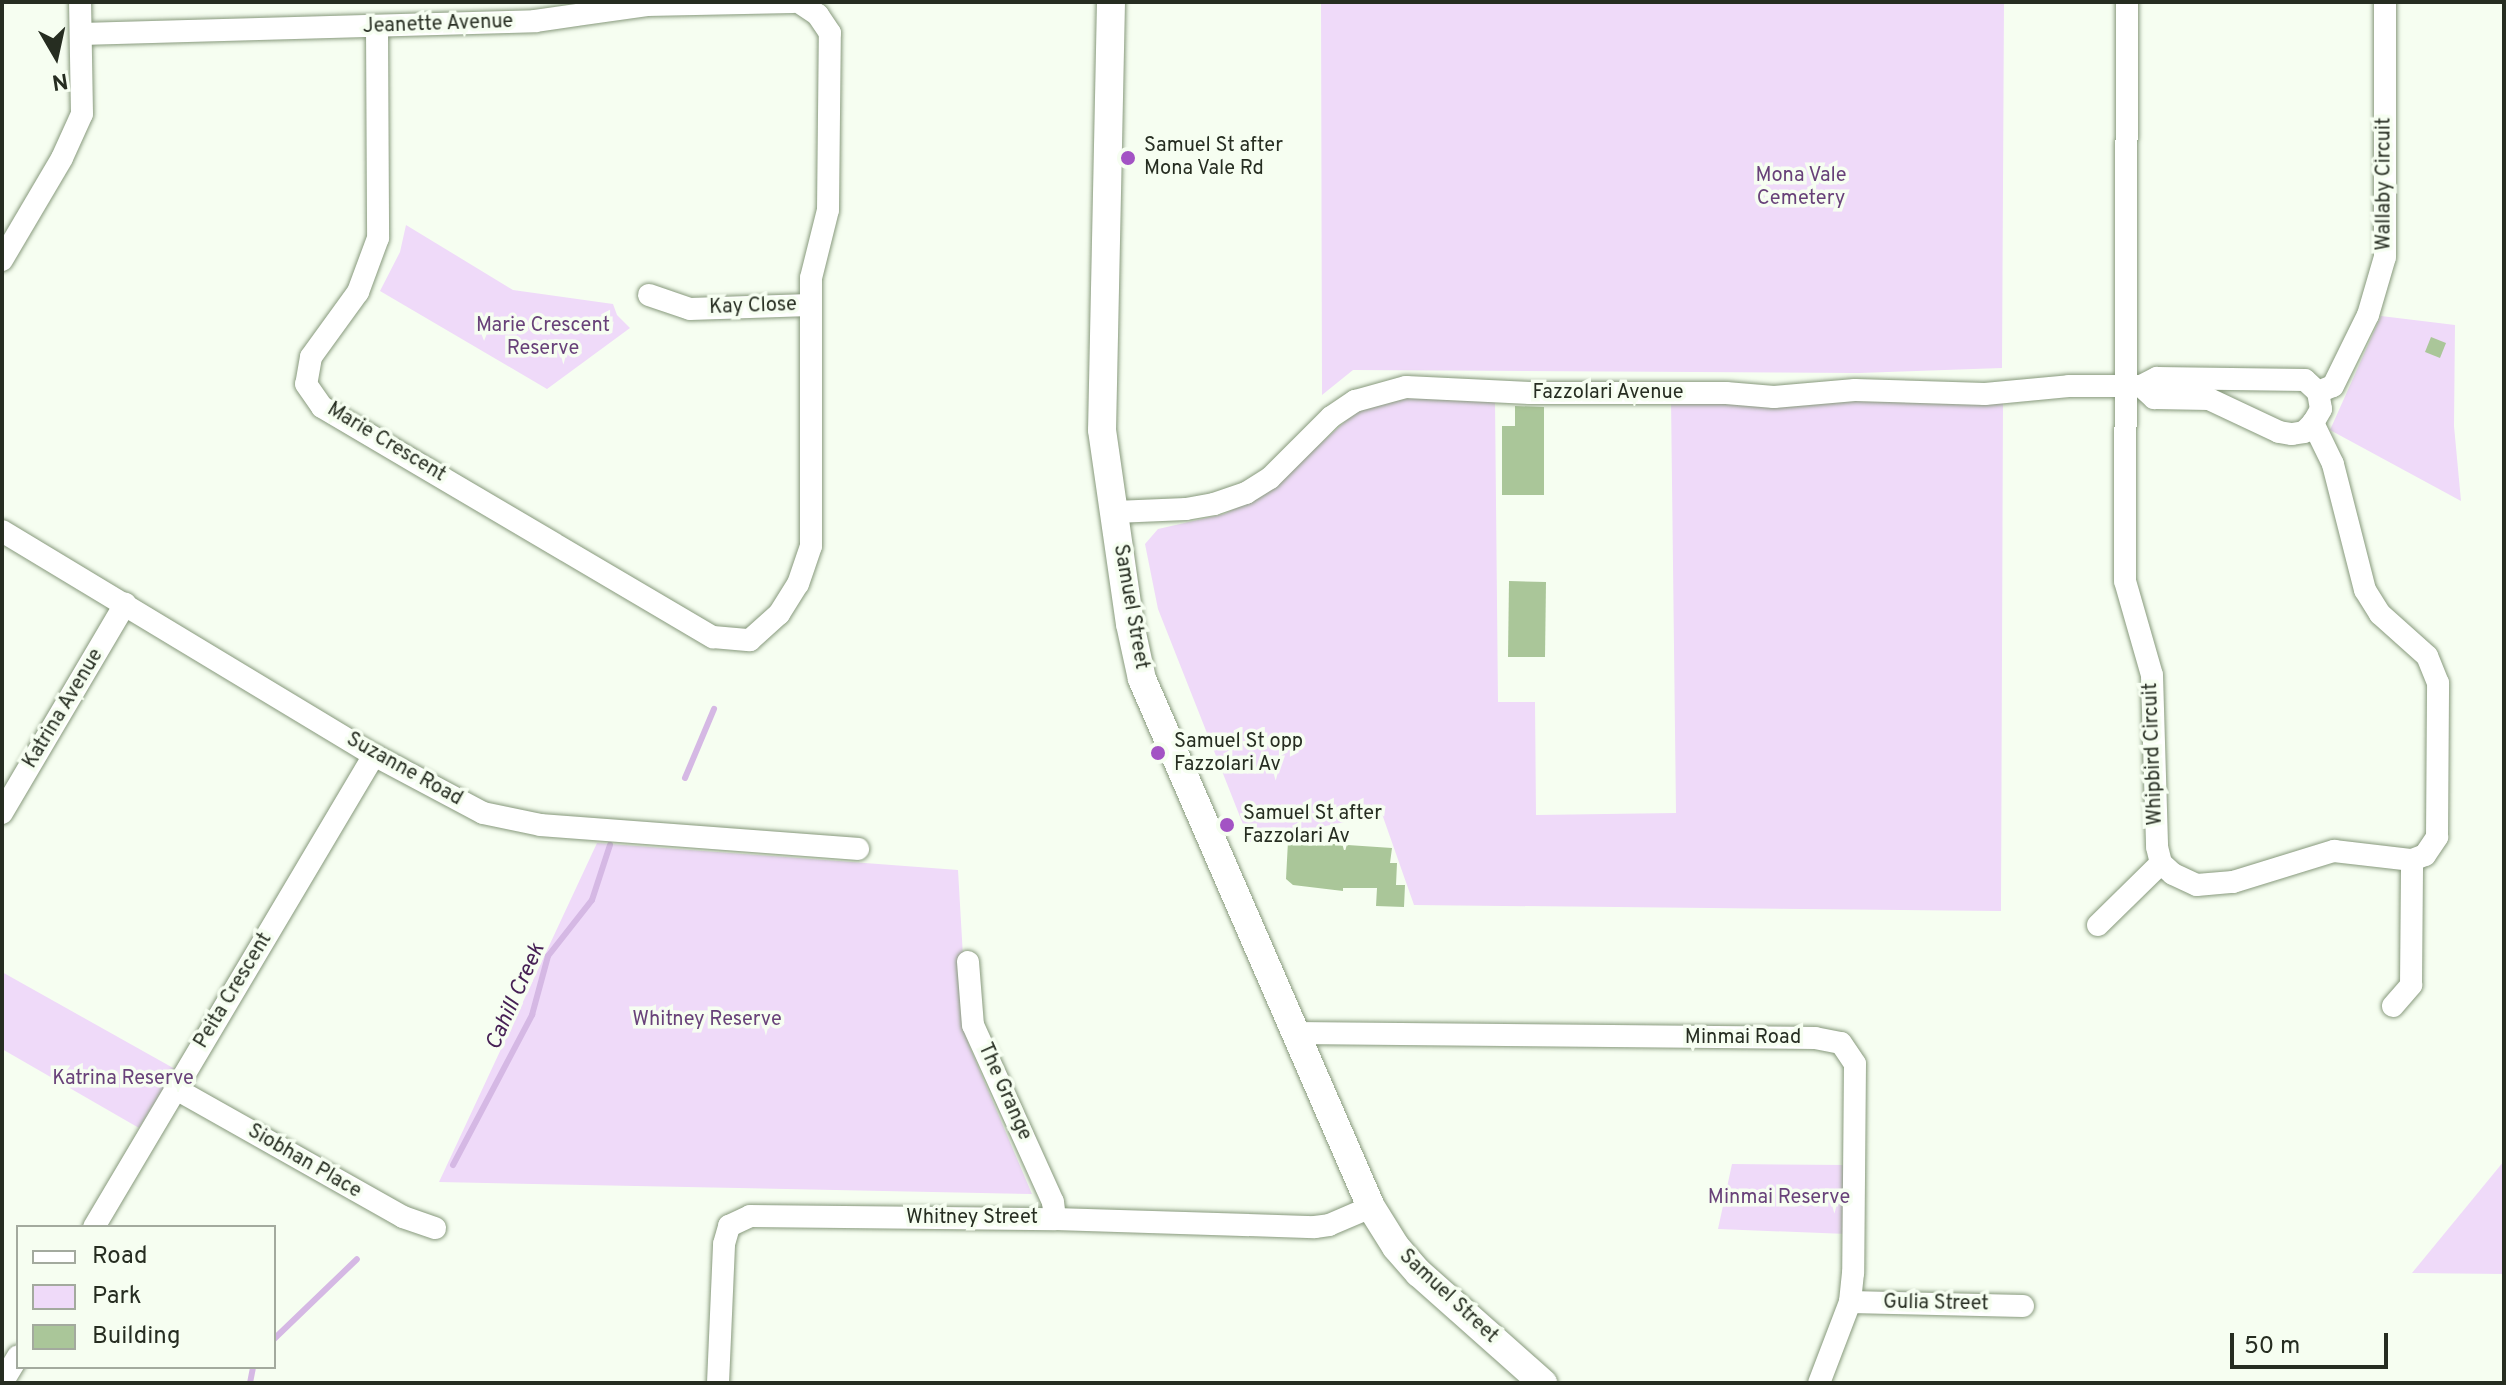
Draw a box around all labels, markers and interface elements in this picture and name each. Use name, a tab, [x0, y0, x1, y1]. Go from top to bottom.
street label: Jeanette Avenue	[362, 10, 514, 40]
north arrow	[16, 16, 96, 96]
text: N	[50, 66, 70, 95]
street label: Wallaby Circuit	[2373, 117, 2397, 251]
place label: Samuel St after Mona Vale Rd	[1144, 134, 1283, 181]
marker: Samuel St after Mona Vale Rd	[1119, 149, 1137, 167]
park label: Mona Vale Cemetery	[1755, 164, 1847, 211]
street label: Kay Close	[709, 293, 797, 321]
park label: Marie Crescent Reserve	[476, 314, 610, 361]
street label: Fazzolari Avenue	[1532, 381, 1684, 405]
street label: Marie Crescent	[322, 398, 450, 488]
street label: Samuel Street	[1107, 543, 1153, 671]
street label: Katrina Avenue	[19, 644, 109, 774]
street label: Whipbird Circuit	[2140, 682, 2168, 826]
street label: Suzanne Road	[342, 728, 466, 812]
place label: Samuel St opp Fazzolari Av	[1174, 730, 1303, 777]
marker: Samuel St opp Fazzolari Av	[1149, 744, 1167, 762]
place label: Samuel St after Fazzolari Av	[1243, 802, 1382, 849]
marker: Samuel St after Fazzolari Av	[1218, 816, 1236, 834]
street label: Peita Crescent	[190, 929, 278, 1053]
water label: Cahill Creek	[481, 940, 551, 1054]
park label: Whitney Reserve	[632, 1008, 782, 1032]
street label: Minmai Road	[1685, 1026, 1801, 1050]
street label: The Grange	[972, 1040, 1036, 1144]
park label: Katrina Reserve	[52, 1067, 194, 1091]
street label: Siobhan Place	[243, 1120, 365, 1204]
park label: Minmai Reserve	[1708, 1186, 1850, 1210]
street label: Whitney Street	[906, 1206, 1038, 1230]
legend	[16, 1225, 276, 1369]
text: Road	[92, 1242, 148, 1272]
street label: Samuel Street	[1394, 1245, 1502, 1349]
text: Park	[92, 1282, 142, 1312]
street label: Gulia Street	[1883, 1291, 1989, 1317]
scale bar	[2234, 1317, 2392, 1367]
text: Building	[92, 1322, 181, 1352]
text: 50 m	[2244, 1332, 2300, 1362]

